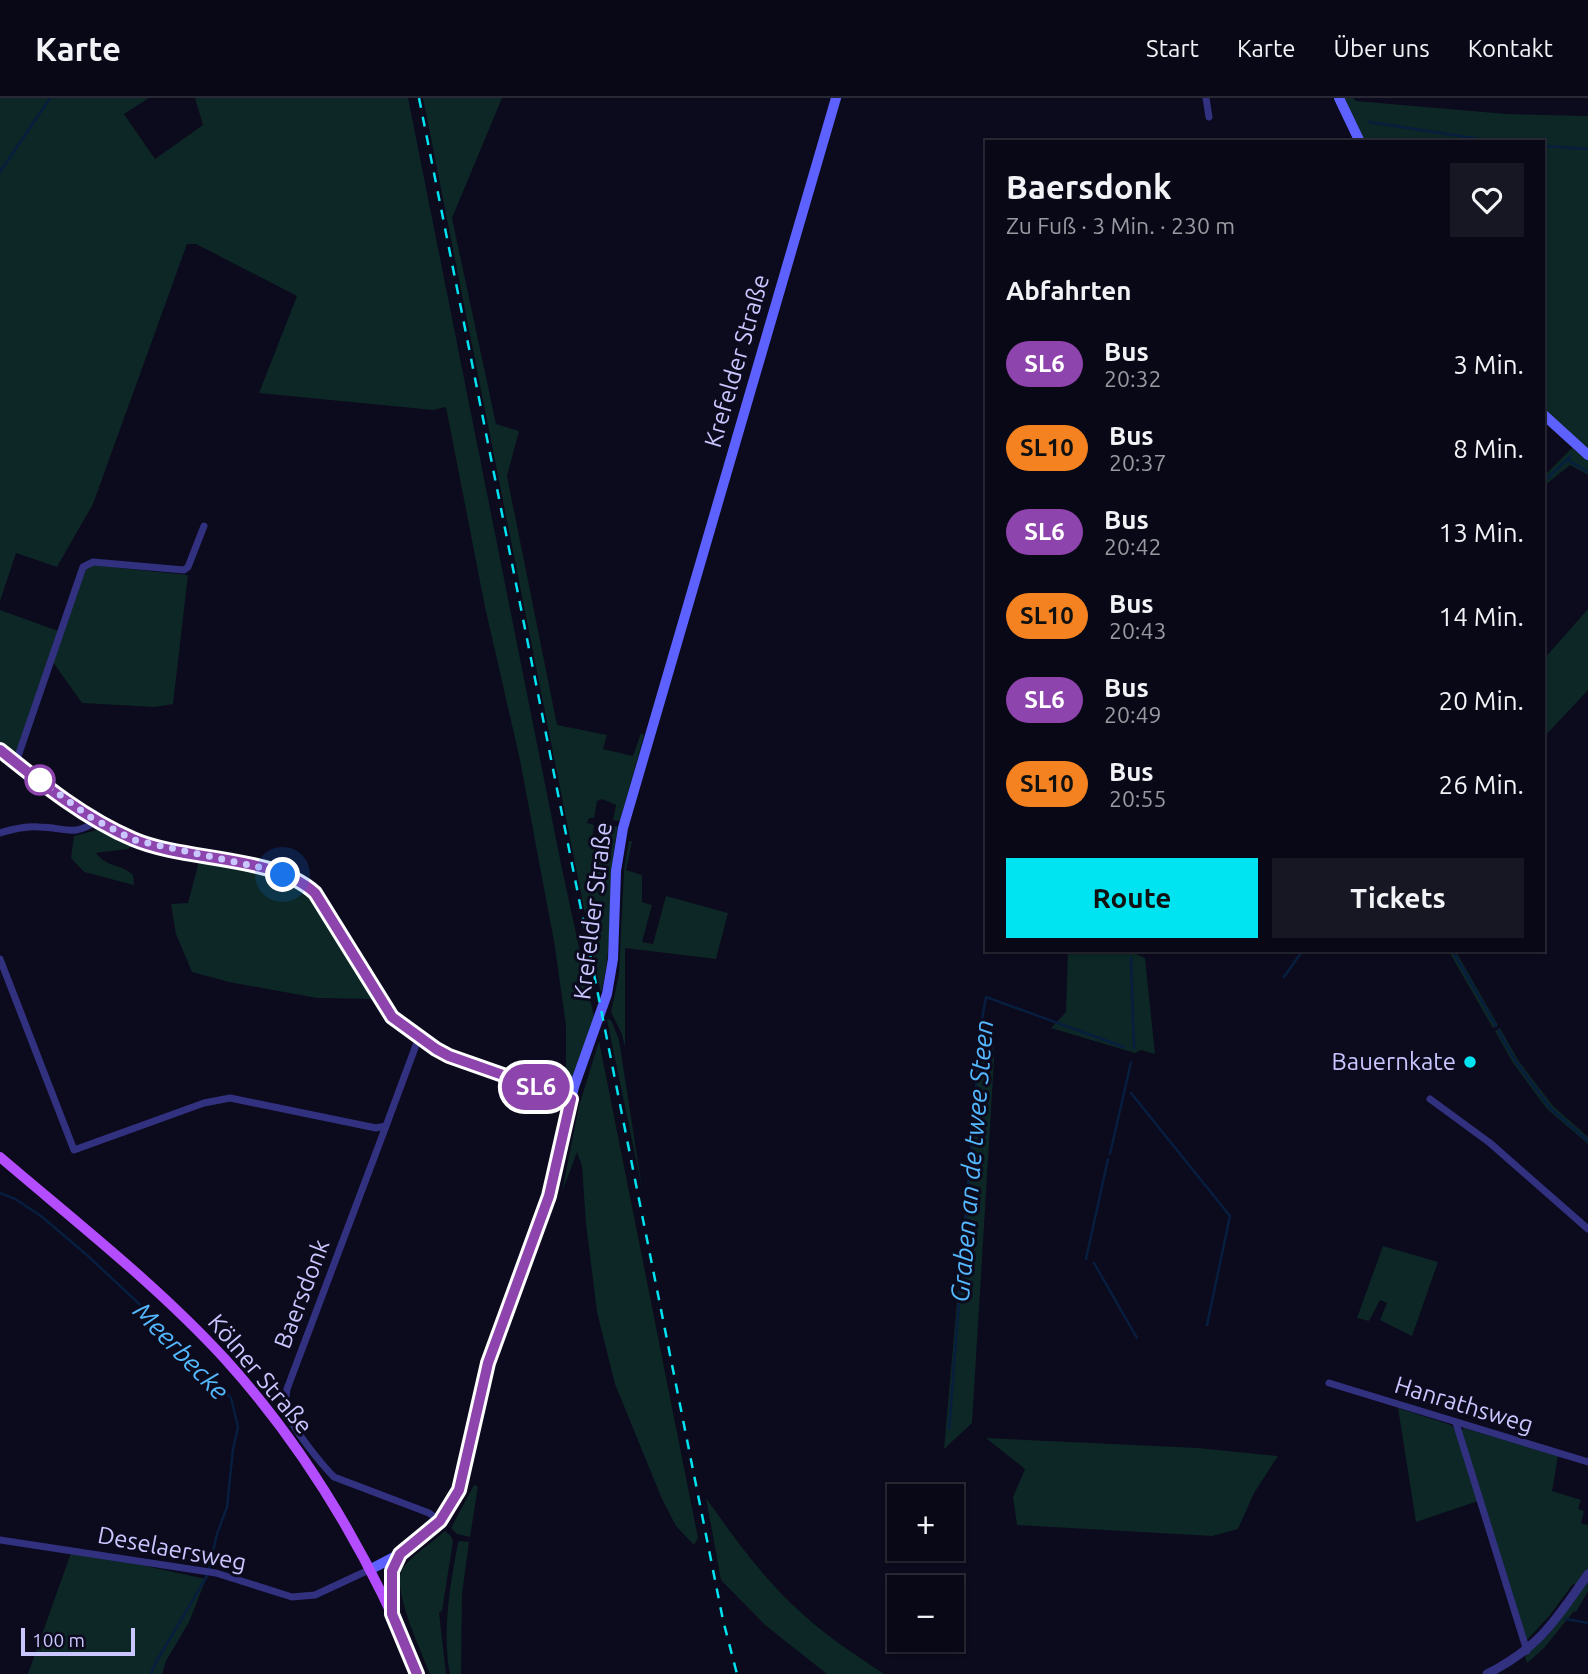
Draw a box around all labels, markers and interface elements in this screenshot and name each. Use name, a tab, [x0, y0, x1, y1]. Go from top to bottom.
text: Karte	[35, 30, 121, 67]
text: Start	[1146, 35, 1199, 62]
text: Karte	[1237, 35, 1296, 62]
text: Über uns	[1334, 35, 1430, 62]
text: Kontakt	[1468, 35, 1553, 62]
button: heart	[1450, 163, 1524, 237]
text: Baersdonk	[1006, 168, 1171, 205]
text: Zu Fuß · 3 Min. · 230 m	[1006, 213, 1235, 238]
street label: Krefelder Straße	[699, 271, 774, 450]
text: Abfahrten	[1006, 276, 1131, 305]
text: Bus	[1104, 337, 1149, 366]
text: SL6	[1024, 350, 1065, 377]
text: 3 Min.	[1453, 350, 1524, 379]
text: 20:32	[1104, 366, 1162, 391]
text: Bus	[1109, 421, 1154, 450]
text: SL10	[1020, 434, 1074, 461]
text: 8 Min.	[1453, 434, 1524, 463]
text: 20:37	[1109, 450, 1166, 475]
text: Bus	[1104, 505, 1149, 534]
text: SL6	[1024, 518, 1065, 545]
text: 13 Min.	[1439, 518, 1524, 547]
text: 20:42	[1104, 534, 1162, 559]
text: Bus	[1109, 589, 1154, 618]
text: SL10	[1020, 602, 1074, 629]
text: 14 Min.	[1439, 602, 1524, 631]
text: 20:43	[1109, 618, 1166, 643]
text: Bus	[1104, 673, 1149, 702]
text: SL6	[1024, 686, 1065, 713]
text: 20 Min.	[1439, 686, 1524, 715]
text: 20:49	[1104, 702, 1162, 727]
text: Bus	[1109, 757, 1154, 786]
unlabelled marker	[25, 765, 55, 795]
text: SL10	[1020, 770, 1074, 797]
text: 26 Min.	[1439, 770, 1524, 799]
text: 20:55	[1109, 786, 1166, 811]
street label: Krefelder Straße	[568, 821, 617, 1001]
your location	[265, 857, 300, 892]
button: Route	[1006, 858, 1258, 938]
button: Tickets	[1272, 858, 1524, 938]
water label: Graben an de twee Steen	[945, 1018, 998, 1303]
place label: Bauernkate	[1332, 1048, 1456, 1075]
marker: Bauernkate	[1462, 1054, 1478, 1070]
line badge: SL6	[496, 1064, 576, 1110]
text: SL6	[516, 1073, 556, 1100]
street label: Baersdonk	[268, 1236, 335, 1352]
water label: Meerbecke	[128, 1296, 235, 1405]
street label: Kölner Straße	[203, 1309, 318, 1439]
street label: Hanrathsweg	[1392, 1371, 1537, 1438]
map controls	[887, 1484, 964, 1652]
button: +	[887, 1484, 964, 1561]
street label: Deselaersweg	[95, 1521, 249, 1576]
button: −	[887, 1575, 964, 1652]
scale bar	[21, 1625, 135, 1657]
text: 100 m	[32, 1629, 85, 1651]

